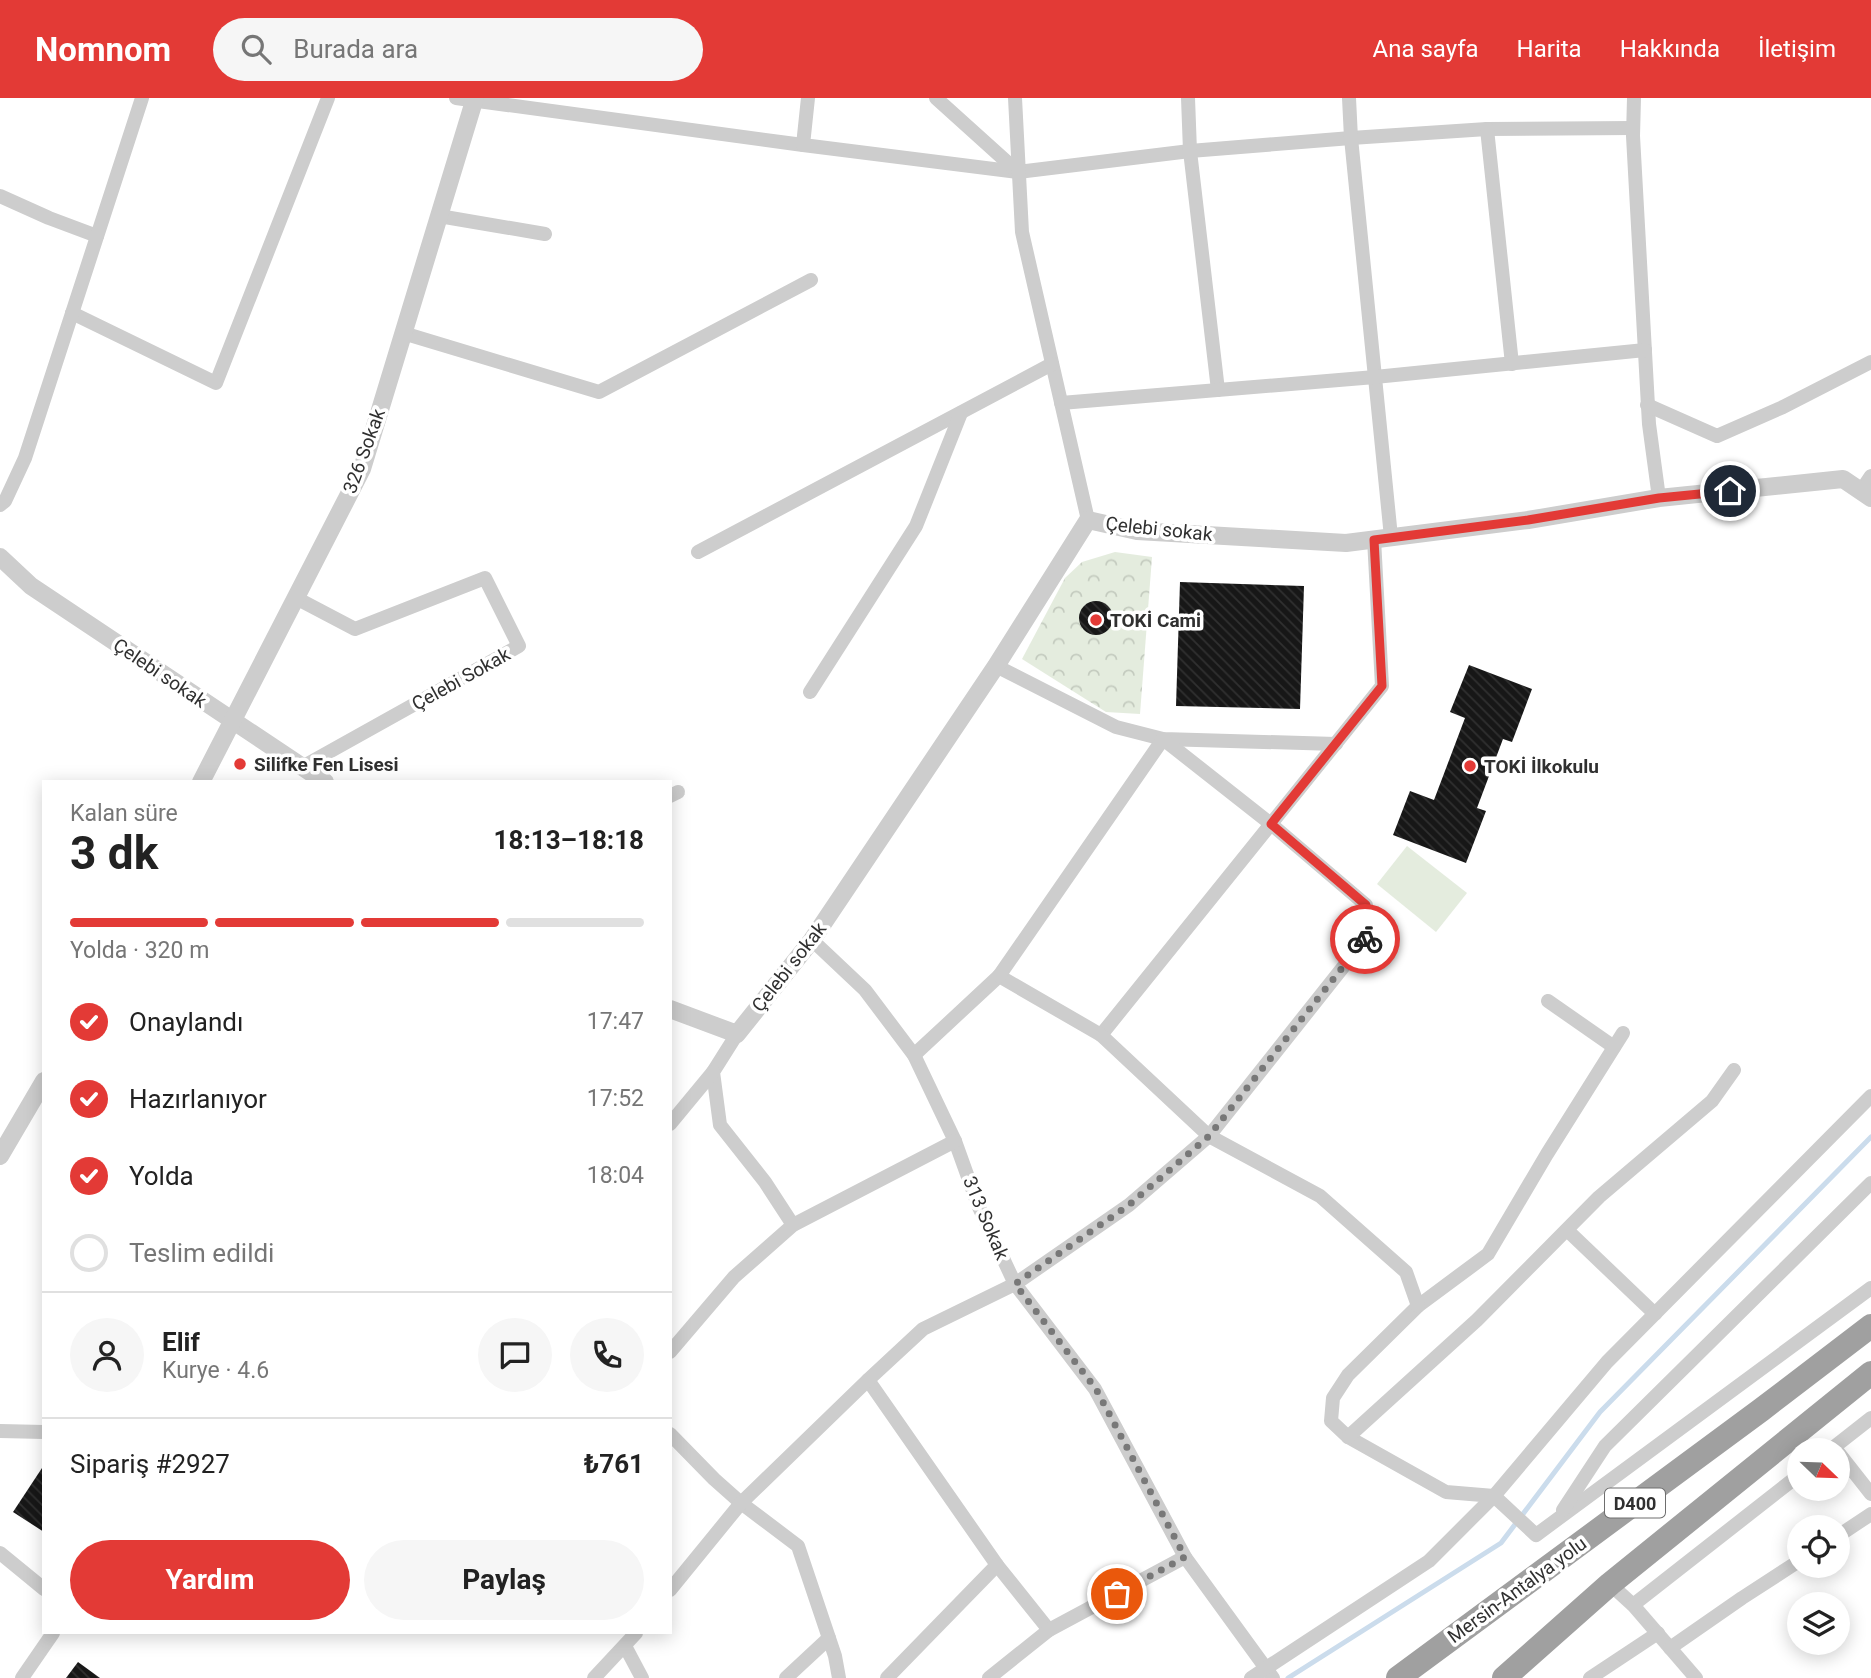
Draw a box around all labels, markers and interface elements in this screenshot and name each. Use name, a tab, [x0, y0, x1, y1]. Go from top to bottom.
search box	[213, 18, 703, 81]
text: Nomnom	[35, 30, 171, 69]
icon: search	[237, 30, 275, 68]
text: Burada ara	[293, 34, 418, 64]
text: Ana sayfa	[1373, 35, 1479, 63]
text: Harita	[1517, 35, 1582, 63]
text: Hakkında	[1620, 35, 1720, 63]
text: İletişim	[1758, 35, 1836, 63]
street label: 326 Sokak	[338, 405, 390, 496]
pin	[1700, 461, 1760, 521]
icon: home	[1711, 472, 1749, 510]
street label: Çelebi sokak	[1104, 512, 1214, 546]
place label: TOKİ Cami	[1110, 609, 1201, 632]
marker: TOKİ Cami	[1088, 612, 1104, 628]
street label: Çelebi sokak	[109, 633, 211, 713]
street label: Çelebi Sokak	[408, 642, 514, 715]
place label: Silifke Fen Lisesi	[254, 753, 399, 776]
place label: TOKİ İlkokulu	[1484, 755, 1599, 778]
marker: Silifke Fen Lisesi	[232, 756, 248, 772]
marker: TOKİ İlkokulu	[1462, 758, 1478, 774]
text: Kalan süre	[70, 800, 178, 827]
text: 18:13–18:18	[494, 825, 644, 855]
text: 3 dk	[70, 826, 158, 880]
courier	[1330, 904, 1400, 974]
street label: Çelebi sokak	[747, 917, 831, 1016]
icon: bike	[1346, 920, 1384, 958]
text: Yolda · 320 m	[70, 937, 209, 964]
icon: check	[70, 1003, 108, 1041]
text: Onaylandı	[129, 1007, 243, 1037]
text: 17:47	[587, 1008, 644, 1035]
icon: check	[70, 1080, 108, 1118]
text: Hazırlanıyor	[129, 1084, 267, 1114]
text: 17:52	[587, 1085, 644, 1112]
icon: check	[70, 1157, 108, 1195]
text: Yolda	[129, 1161, 194, 1191]
text: 18:04	[587, 1162, 644, 1189]
street label: 313 Sokak	[958, 1173, 1014, 1264]
text: Teslim edildi	[129, 1238, 274, 1268]
button: person	[70, 1318, 144, 1392]
button: chat	[478, 1318, 552, 1392]
button: phone	[570, 1318, 644, 1392]
text: Elif	[162, 1327, 200, 1357]
text: Kurye · 4.6	[162, 1357, 269, 1384]
north arrow	[1787, 1438, 1850, 1502]
map controls	[1787, 1438, 1850, 1655]
text: Sipariş #2927	[70, 1449, 230, 1479]
text: ₺761	[584, 1449, 644, 1479]
road number: D400	[1605, 1488, 1665, 1518]
button: locate	[1787, 1515, 1850, 1578]
street label: Mersin-Antalya yolu	[1443, 1532, 1591, 1648]
button: Yardım	[70, 1540, 350, 1620]
button: Paylaş	[364, 1540, 644, 1620]
pin	[1087, 1564, 1147, 1624]
icon: bag	[1098, 1575, 1136, 1613]
button: layers	[1787, 1592, 1850, 1655]

